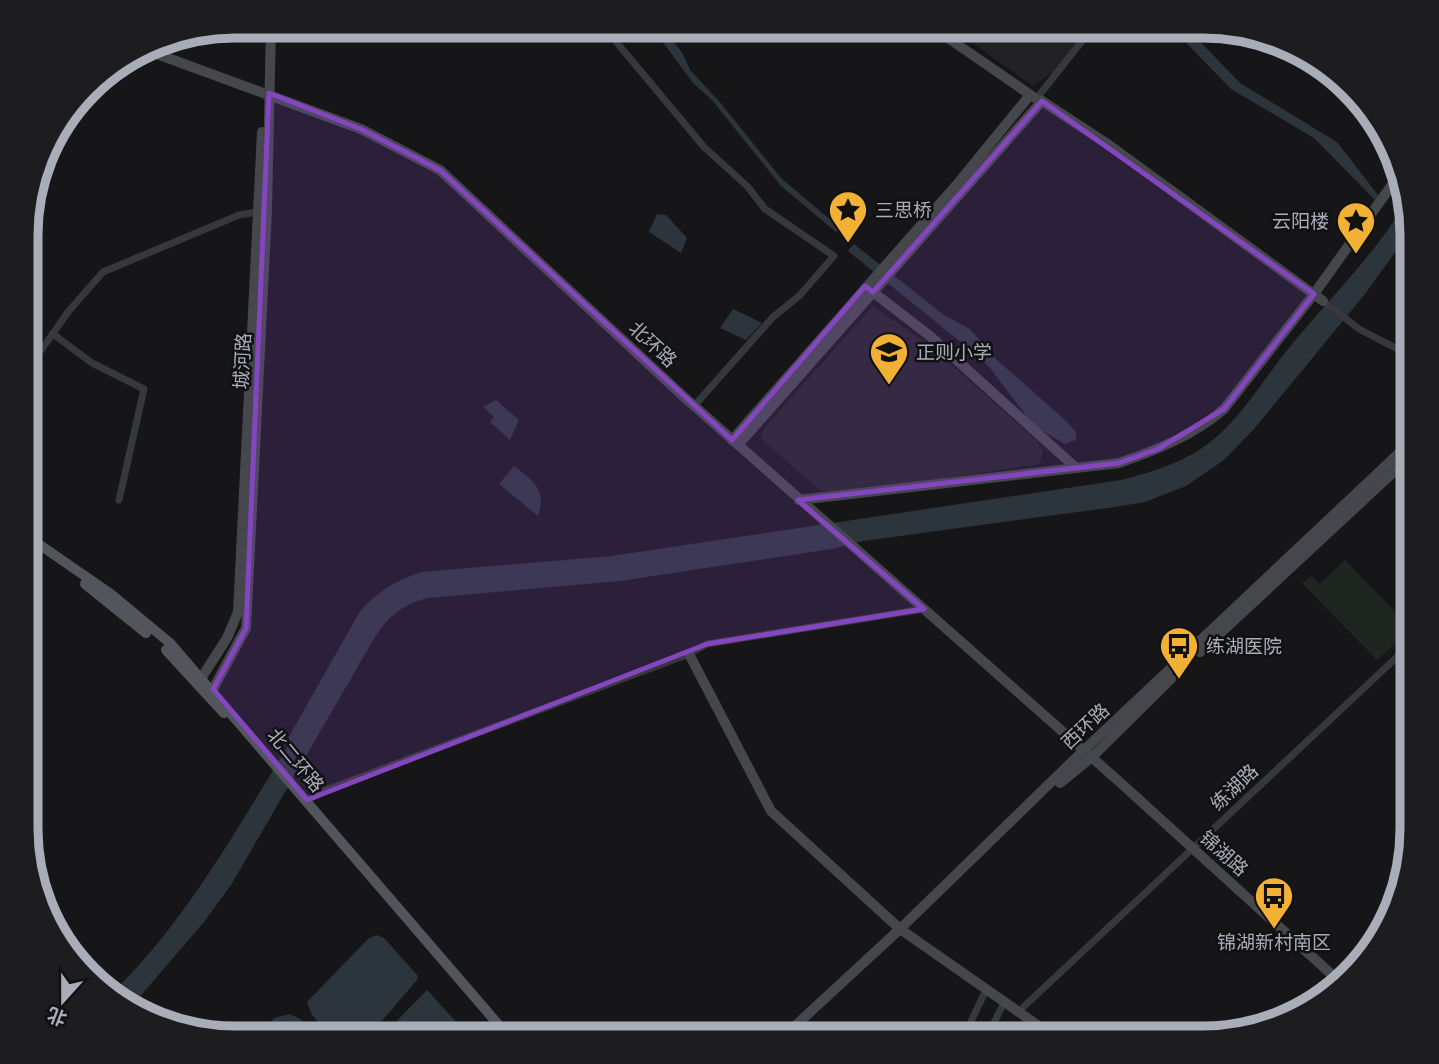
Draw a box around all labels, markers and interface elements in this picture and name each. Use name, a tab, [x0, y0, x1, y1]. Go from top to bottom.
place icon: 三思桥	[827, 189, 869, 244]
place label: 三思桥	[875, 200, 932, 224]
place icon: 云阳楼	[1335, 200, 1377, 255]
place label: 云阳楼	[1272, 211, 1329, 235]
street label: 北环路	[623, 317, 681, 374]
school or university icon: 正则小学	[868, 331, 910, 386]
street label: 城河路	[231, 332, 257, 390]
place label: 正则小学	[916, 342, 992, 366]
bus stop icon: 练湖医院	[1158, 625, 1200, 680]
place label: 练湖医院	[1206, 636, 1282, 660]
street label: 西环路	[1057, 699, 1115, 756]
street label: 北二环路	[261, 724, 328, 798]
street label: 练湖路	[1207, 760, 1264, 817]
street label: 锦湖路	[1193, 826, 1252, 882]
bus stop icon: 锦湖新村南区	[1253, 875, 1295, 930]
place label: 锦湖新村南区	[1217, 932, 1331, 956]
north arrow	[28, 966, 98, 1036]
text: 北	[44, 1000, 71, 1030]

